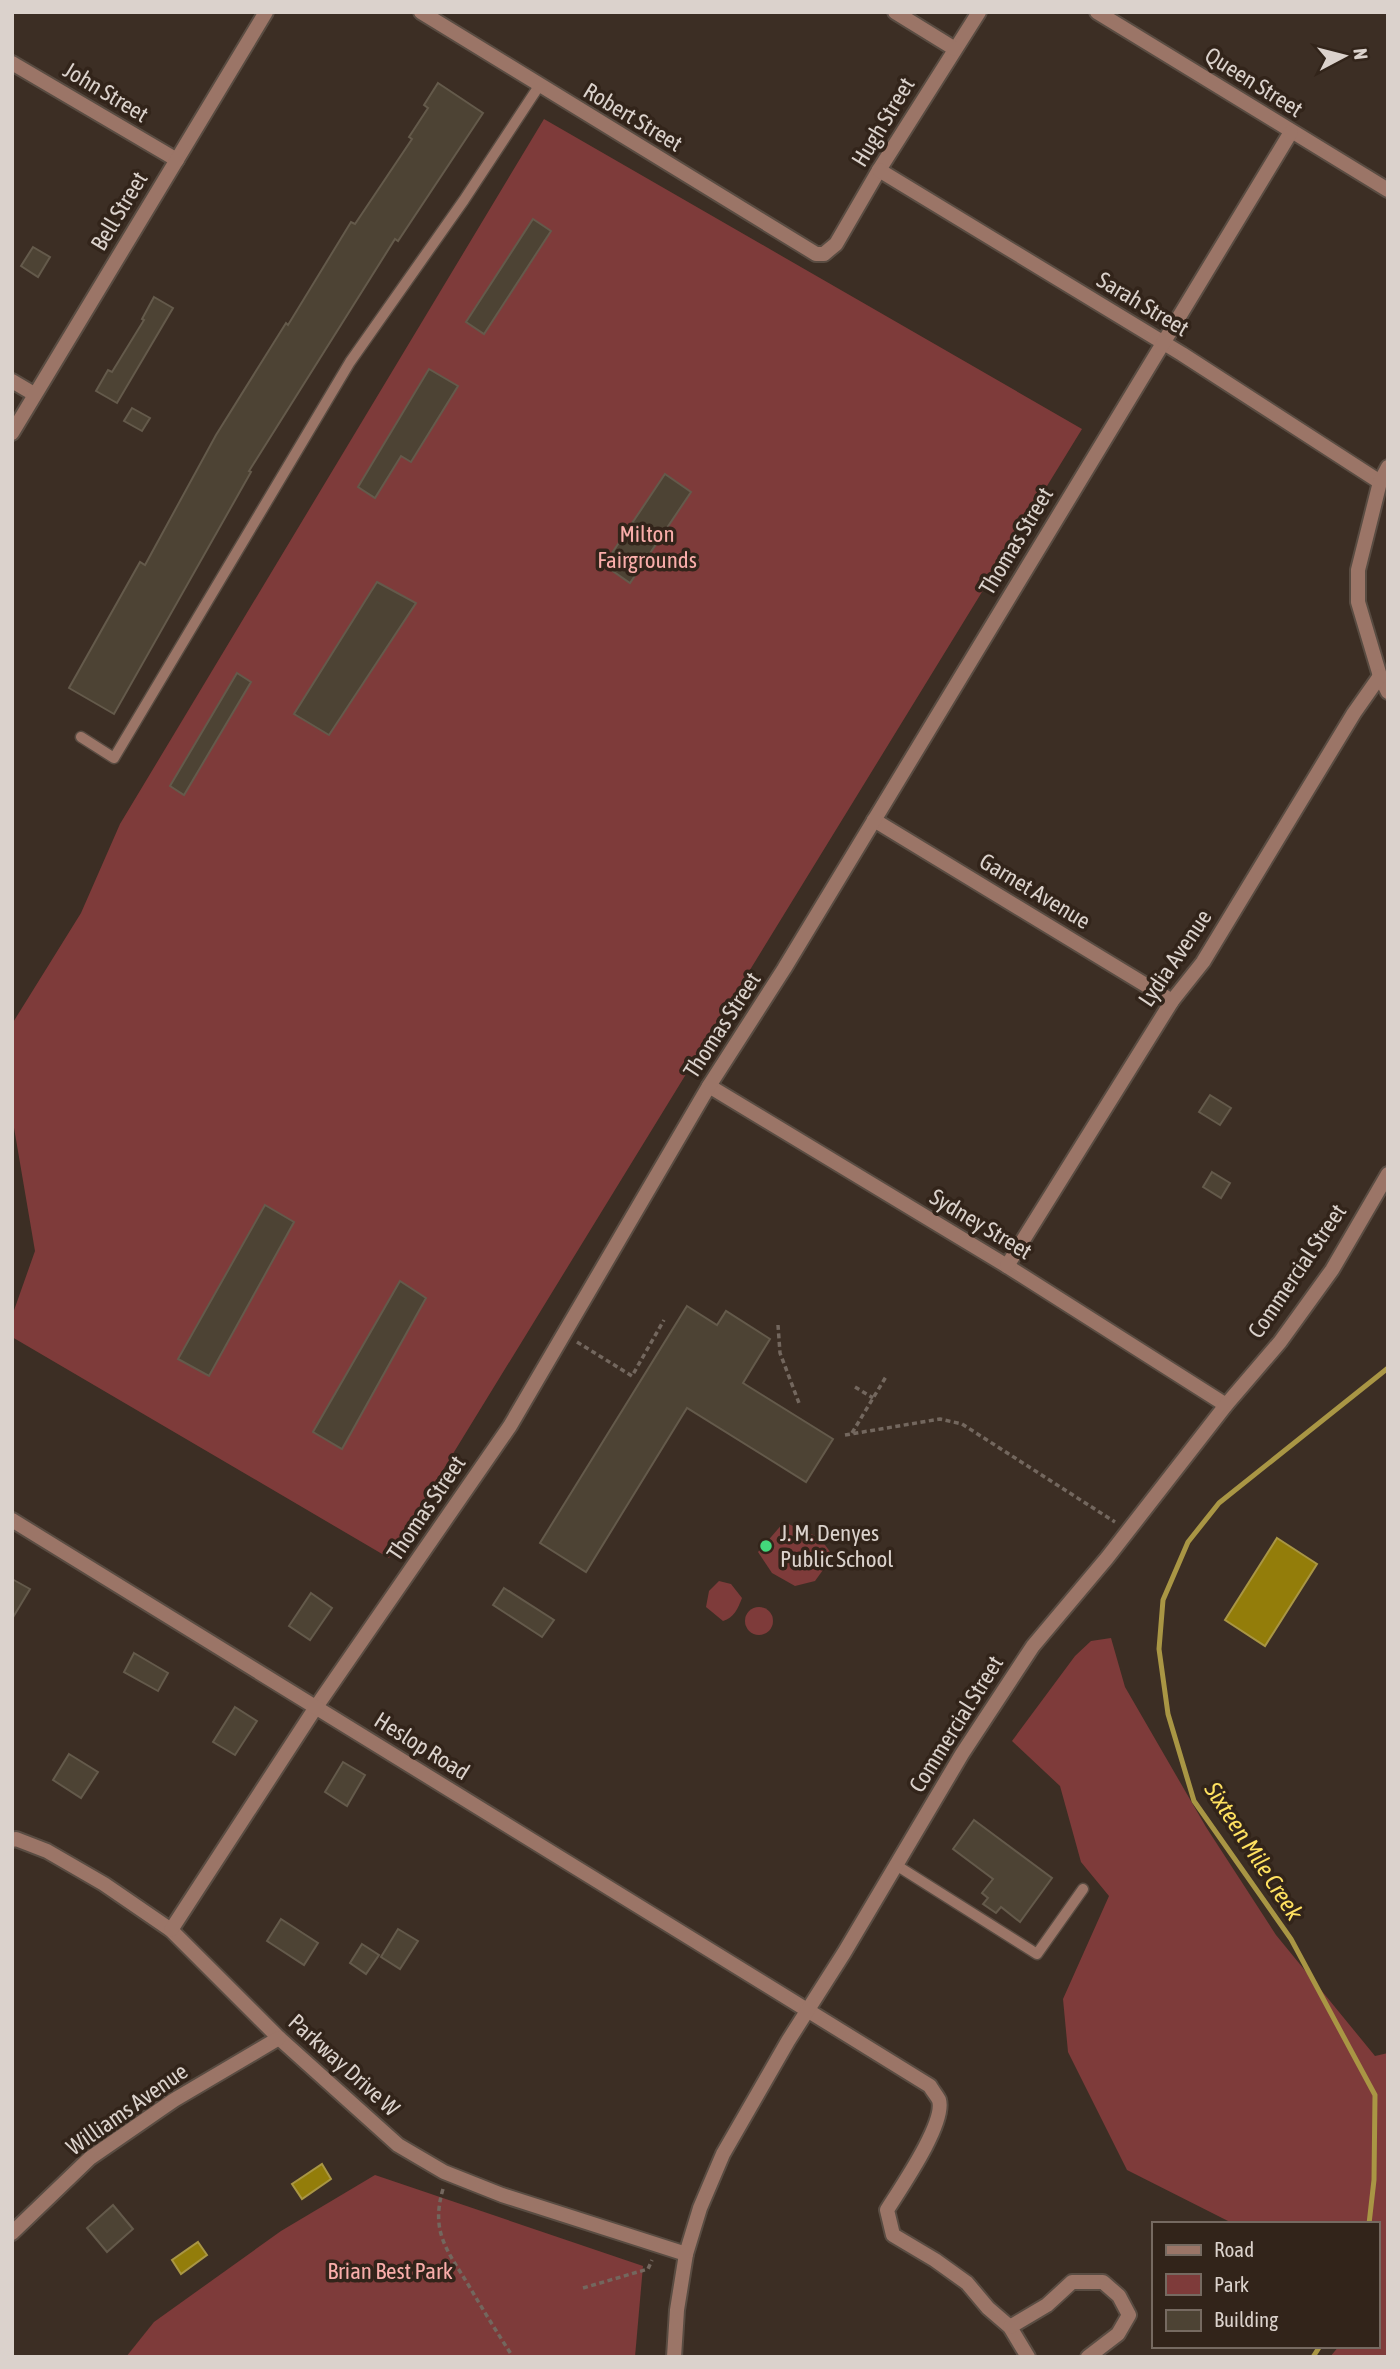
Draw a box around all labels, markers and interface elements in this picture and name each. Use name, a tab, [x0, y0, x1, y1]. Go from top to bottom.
north arrow	[1309, 21, 1379, 91]
street label: Queen Street	[1200, 42, 1308, 122]
text: N	[1349, 47, 1372, 61]
street label: John Street	[59, 57, 153, 127]
street label: Hugh Street	[846, 73, 920, 171]
street label: Robert Street	[579, 77, 687, 157]
street label: Bell Street	[85, 167, 153, 255]
street label: Sarah Street	[1093, 267, 1193, 341]
street label: Thomas Street	[974, 483, 1058, 599]
park label: Milton Fairgrounds	[597, 521, 697, 573]
street label: Garnet Avenue	[975, 848, 1095, 934]
street label: Lydia Avenue	[1133, 905, 1217, 1011]
street label: Thomas Street	[678, 967, 766, 1083]
street label: Sydney Street	[925, 1183, 1037, 1265]
street label: Commercial Street	[1243, 1199, 1351, 1343]
street label: Thomas Street	[382, 1451, 470, 1565]
place label: J. M. Denyes Public School	[780, 1520, 893, 1572]
marker: J. M. Denyes Public School	[758, 1538, 774, 1554]
street label: Commercial Street	[904, 1651, 1008, 1797]
street label: Heslop Road	[370, 1707, 474, 1785]
water label: Sixteen Mile Creek	[1199, 1776, 1309, 1925]
street label: Parkway Drive W	[283, 2009, 405, 2122]
street label: Williams Avenue	[62, 2058, 192, 2160]
legend	[1152, 2222, 1379, 2348]
text: Road	[1214, 2237, 1254, 2261]
park label: Brian Best Park	[327, 2258, 453, 2284]
text: Park	[1214, 2272, 1249, 2296]
text: Building	[1214, 2307, 1278, 2331]

